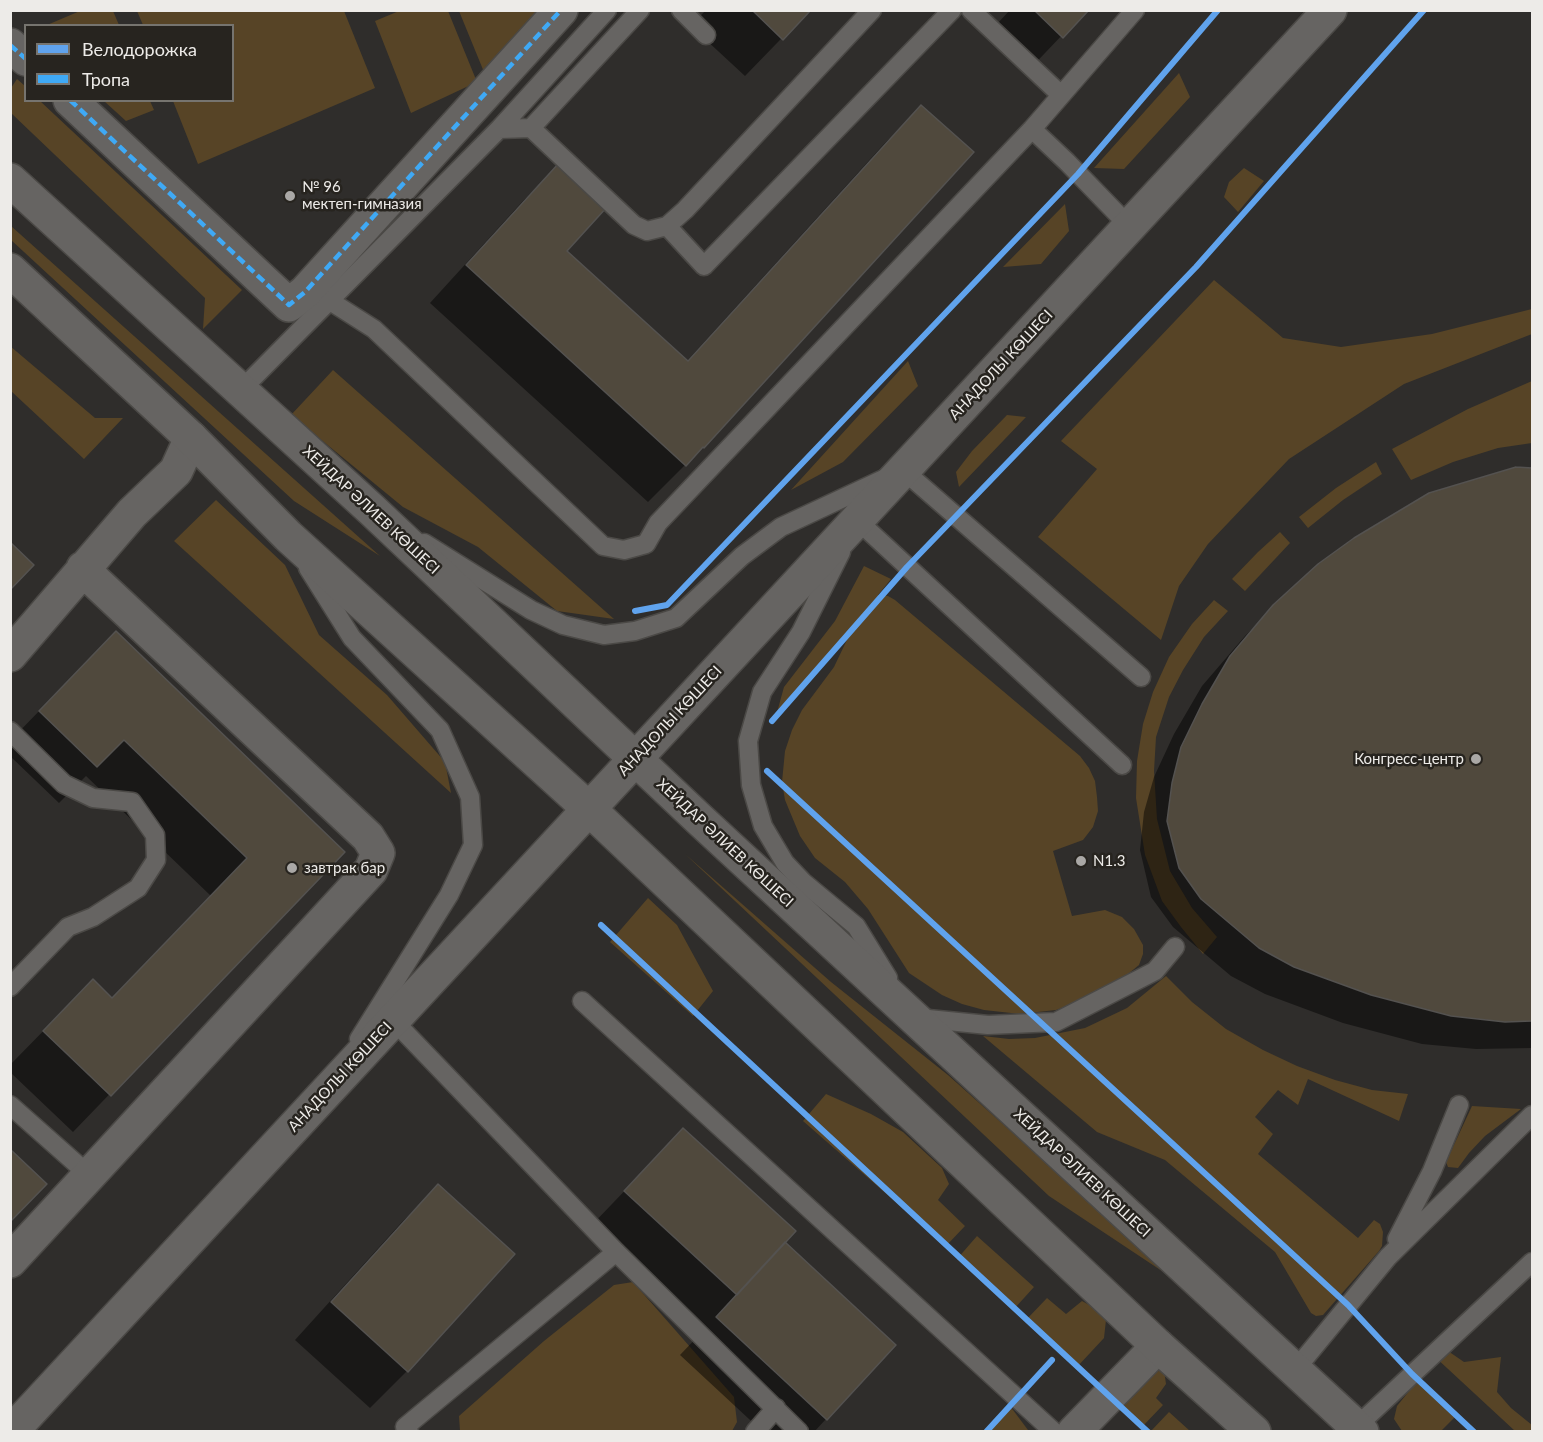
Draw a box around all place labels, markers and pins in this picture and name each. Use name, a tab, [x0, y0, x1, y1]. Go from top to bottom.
place label: № 96 мектеп-гимназия	[302, 178, 422, 213]
marker: № 96 мектеп-гимназия	[283, 189, 297, 203]
place label: Конгресс-центр	[1354, 750, 1464, 768]
marker: Конгресс-центр	[1469, 752, 1483, 766]
place label: N1.3	[1093, 852, 1125, 870]
marker: N1.3	[1074, 854, 1088, 868]
place label: завтрак бар	[304, 859, 385, 877]
marker: завтрак бар	[285, 861, 299, 875]

